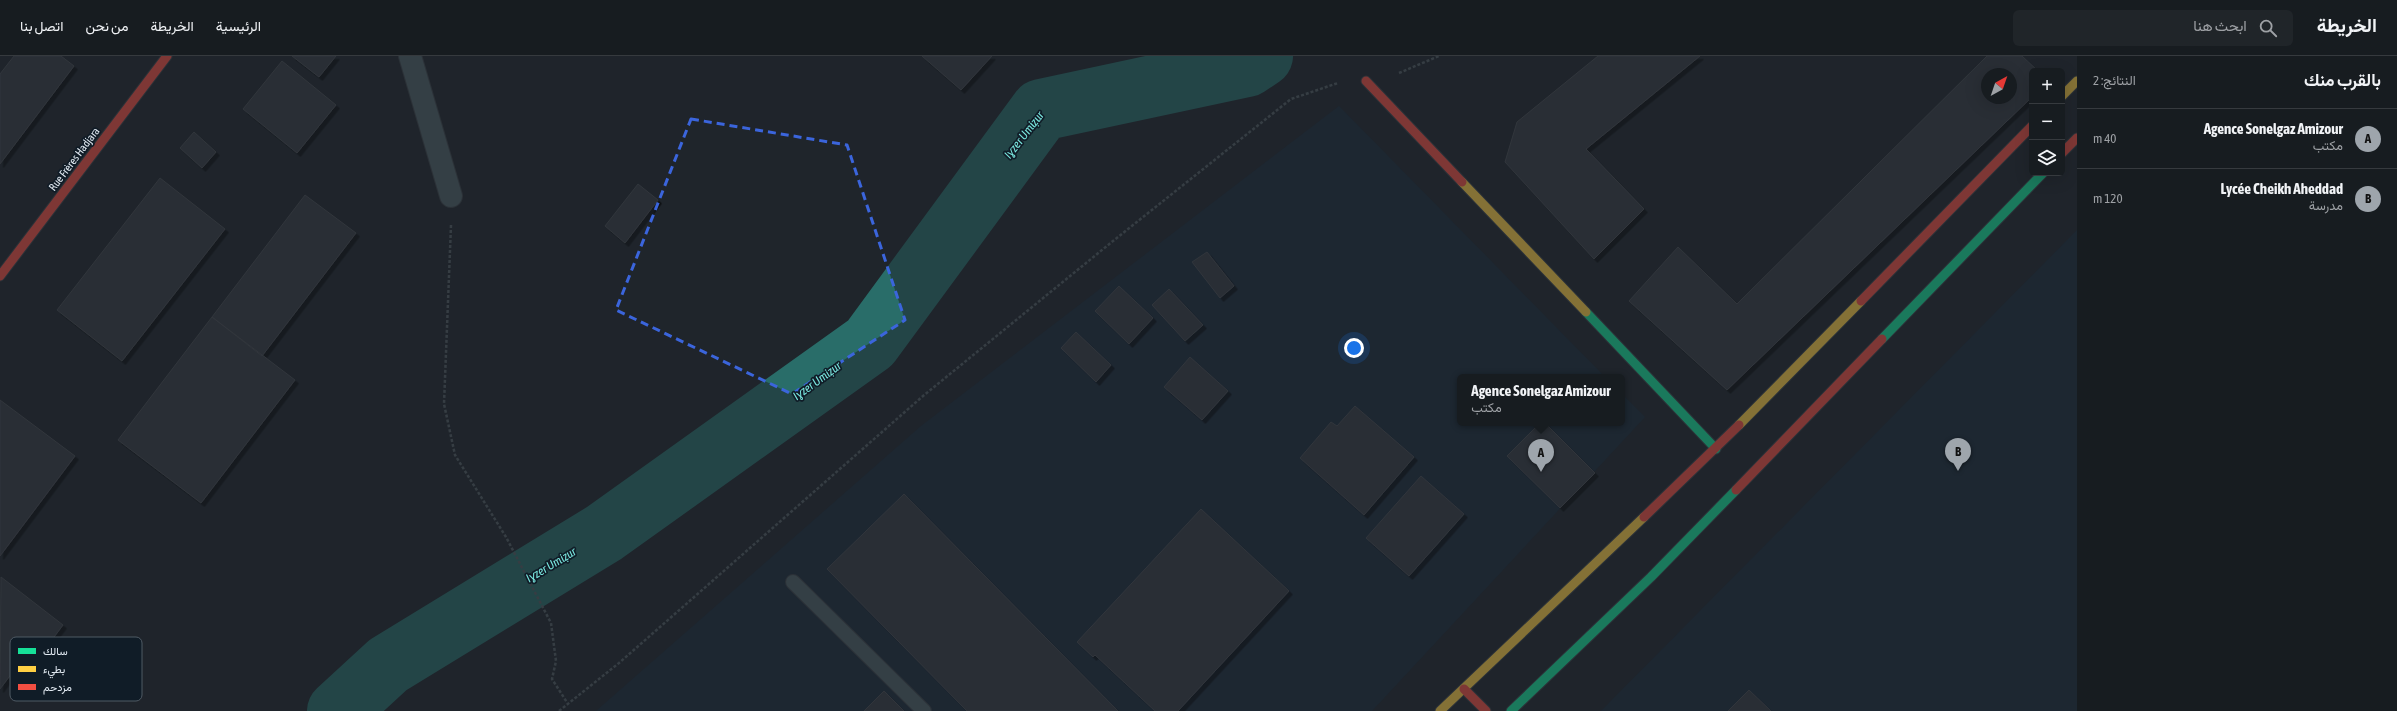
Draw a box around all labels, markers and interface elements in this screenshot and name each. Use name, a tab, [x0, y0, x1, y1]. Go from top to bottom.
search box	[2013, 10, 2293, 46]
text: الخريطة	[2317, 14, 2377, 36]
text: ابحث هنا	[2193, 17, 2247, 34]
icon: search	[2257, 17, 2279, 39]
text: اتصل بنا	[20, 18, 63, 34]
text: من نحن	[85, 18, 129, 34]
text: الخريطة	[151, 18, 194, 34]
text: الرئيسية	[216, 18, 261, 34]
north arrow	[1981, 68, 2017, 104]
map controls	[2029, 68, 2065, 176]
button: +	[2029, 68, 2065, 104]
text: بالقرب منك	[2304, 70, 2381, 90]
text: النتائج: 2	[2093, 73, 2136, 88]
button: −	[2029, 104, 2065, 140]
water label: Iɣzer Umiẓur	[1001, 108, 1047, 161]
text: Agence Sonelgaz Amizour	[2204, 120, 2343, 137]
street label: Rue Frères Hadjara	[46, 125, 102, 193]
text: 40 m	[2093, 131, 2116, 146]
text: A	[2365, 131, 2371, 146]
text: مكتب	[2313, 138, 2343, 153]
button: layers	[2029, 140, 2065, 176]
text: Lycée Cheikh Aheddad	[2221, 180, 2343, 197]
text: 120 m	[2093, 191, 2123, 206]
text: B	[2365, 191, 2371, 206]
text: مدرسة	[2309, 198, 2343, 213]
your location	[1344, 338, 1364, 358]
water label: Iɣzer Umiẓur	[790, 359, 844, 403]
popup	[1457, 374, 1625, 426]
text: Agence Sonelgaz Amizour	[1471, 382, 1611, 399]
text: مكتب	[1471, 400, 1502, 415]
pin: B	[1945, 438, 1971, 471]
pin: A	[1528, 439, 1554, 472]
water label: Iɣzer Umiẓur	[523, 544, 579, 585]
legend	[10, 637, 142, 701]
text: سالك	[43, 645, 68, 657]
text: بطيء	[43, 663, 65, 679]
text: مزدحم	[43, 681, 72, 695]

